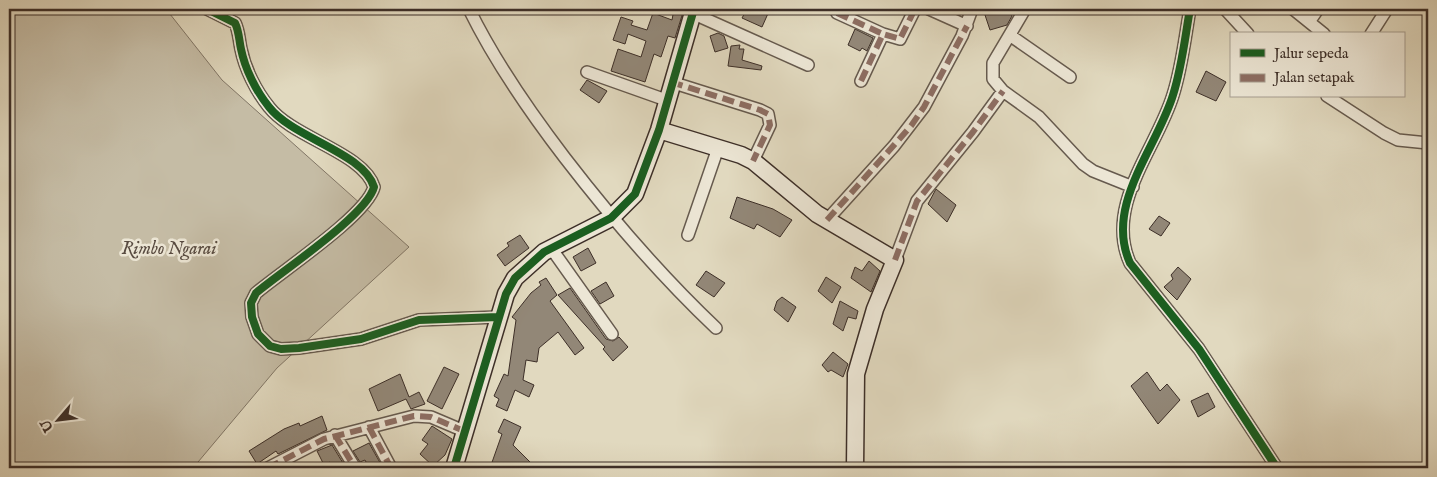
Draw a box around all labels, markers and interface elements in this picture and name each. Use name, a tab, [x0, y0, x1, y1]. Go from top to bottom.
legend	[1230, 32, 1404, 98]
text: Jalur sepeda	[1272, 44, 1349, 63]
text: Jalan setapak	[1272, 68, 1355, 87]
park label: Rimbo Ngarai	[121, 238, 218, 261]
north arrow	[32, 394, 82, 444]
text: U	[36, 415, 59, 436]

